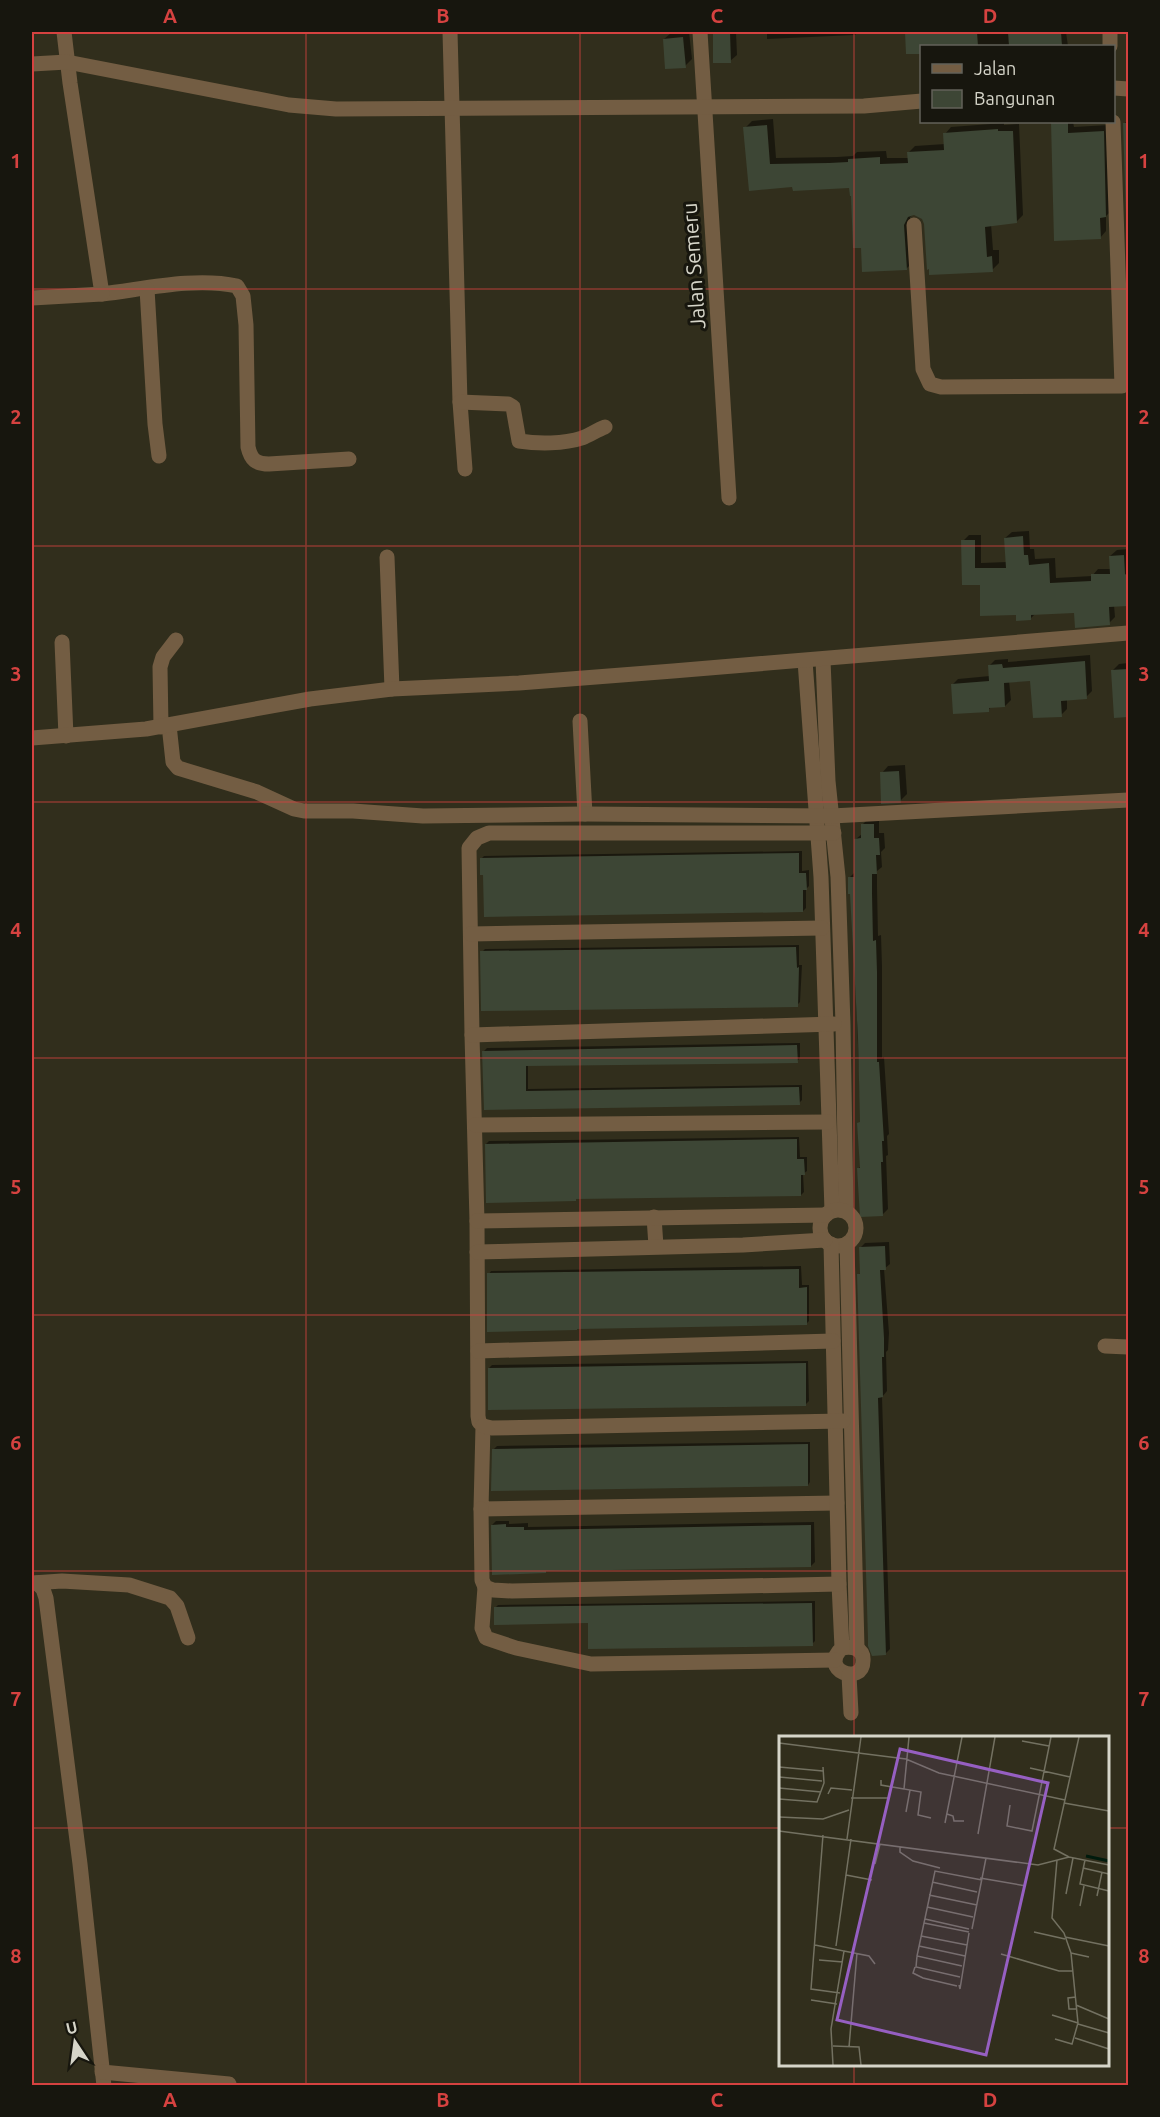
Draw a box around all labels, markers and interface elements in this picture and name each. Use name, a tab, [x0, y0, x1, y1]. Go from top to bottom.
text: A	[163, 4, 177, 27]
text: B	[436, 4, 450, 27]
text: C	[711, 4, 724, 27]
text: D	[983, 4, 997, 27]
legend	[920, 45, 1115, 123]
text: Jalan	[974, 58, 1016, 78]
text: Bangunan	[974, 88, 1055, 108]
text: 1	[10, 149, 22, 172]
text: 1	[1138, 149, 1150, 172]
street label: Jalan Semeru	[677, 202, 709, 330]
text: 2	[10, 405, 22, 428]
text: 2	[1138, 405, 1150, 428]
text: 3	[10, 662, 22, 685]
text: 3	[1138, 662, 1150, 685]
text: 4	[10, 918, 22, 941]
text: 4	[1138, 918, 1150, 941]
text: 5	[10, 1175, 22, 1198]
text: 5	[1138, 1175, 1150, 1198]
text: 6	[10, 1431, 22, 1454]
text: 6	[1138, 1431, 1150, 1454]
text: 7	[10, 1687, 22, 1710]
text: 7	[1138, 1687, 1150, 1710]
inset map	[779, 1736, 1109, 2066]
text: 8	[10, 1944, 22, 1967]
text: 8	[1138, 1944, 1150, 1967]
north arrow	[45, 2012, 105, 2072]
text: U	[64, 2017, 79, 2037]
text: A	[163, 2088, 177, 2111]
text: B	[436, 2088, 450, 2111]
text: C	[711, 2088, 724, 2111]
text: D	[983, 2088, 997, 2111]

